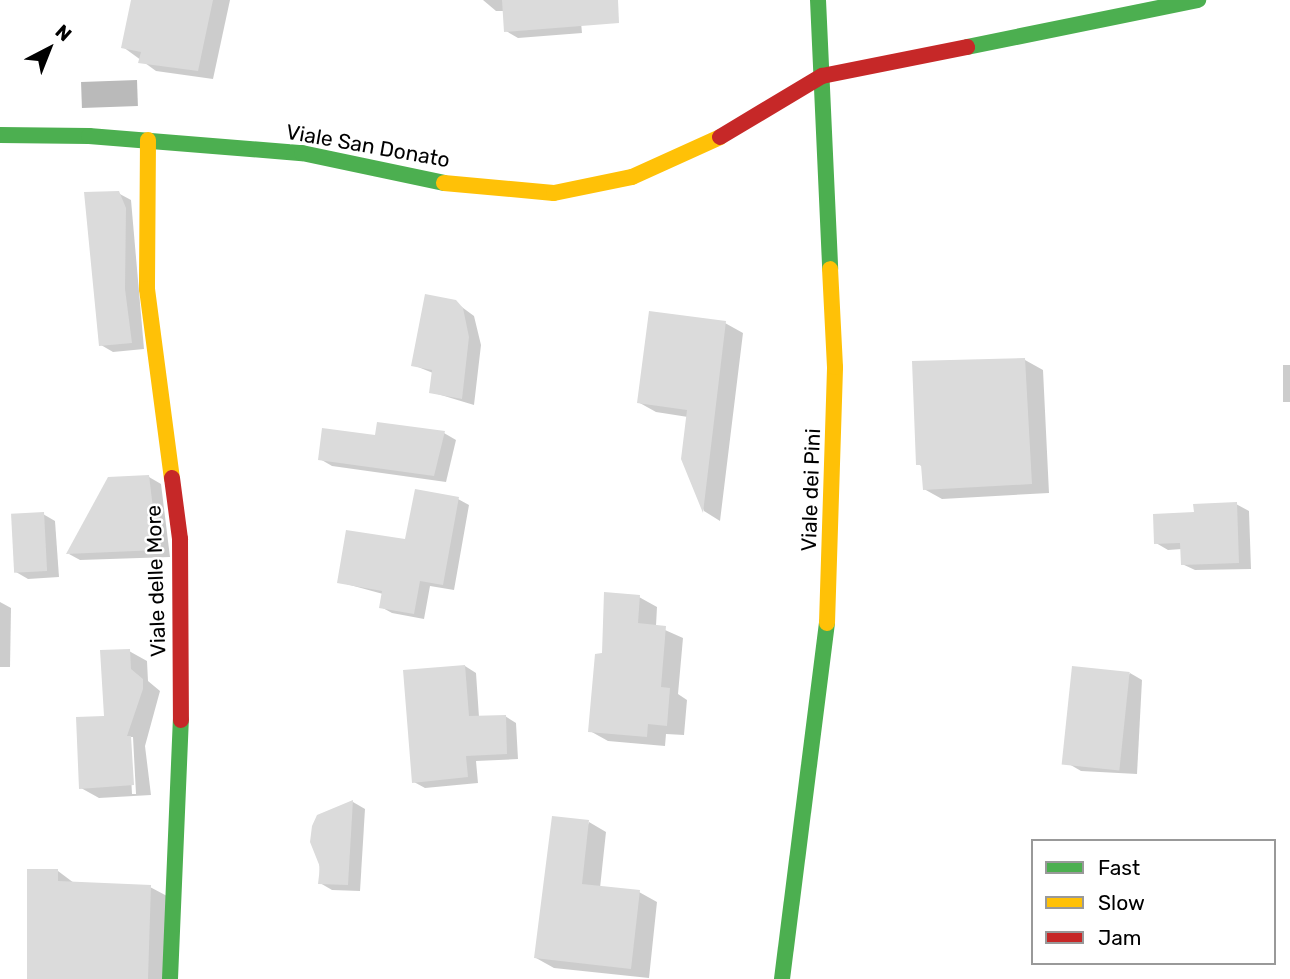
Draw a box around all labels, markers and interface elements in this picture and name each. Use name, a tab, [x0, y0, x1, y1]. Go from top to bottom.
north arrow	[14, 14, 84, 84]
text: N	[51, 20, 76, 46]
street label: Viale San Donato	[284, 119, 452, 173]
street label: Viale dei Pini	[796, 428, 826, 552]
street label: Viale delle More	[141, 505, 171, 657]
legend	[1031, 839, 1276, 965]
text: Fast	[1098, 855, 1140, 880]
text: Slow	[1098, 890, 1145, 915]
text: Jam	[1098, 925, 1142, 950]

